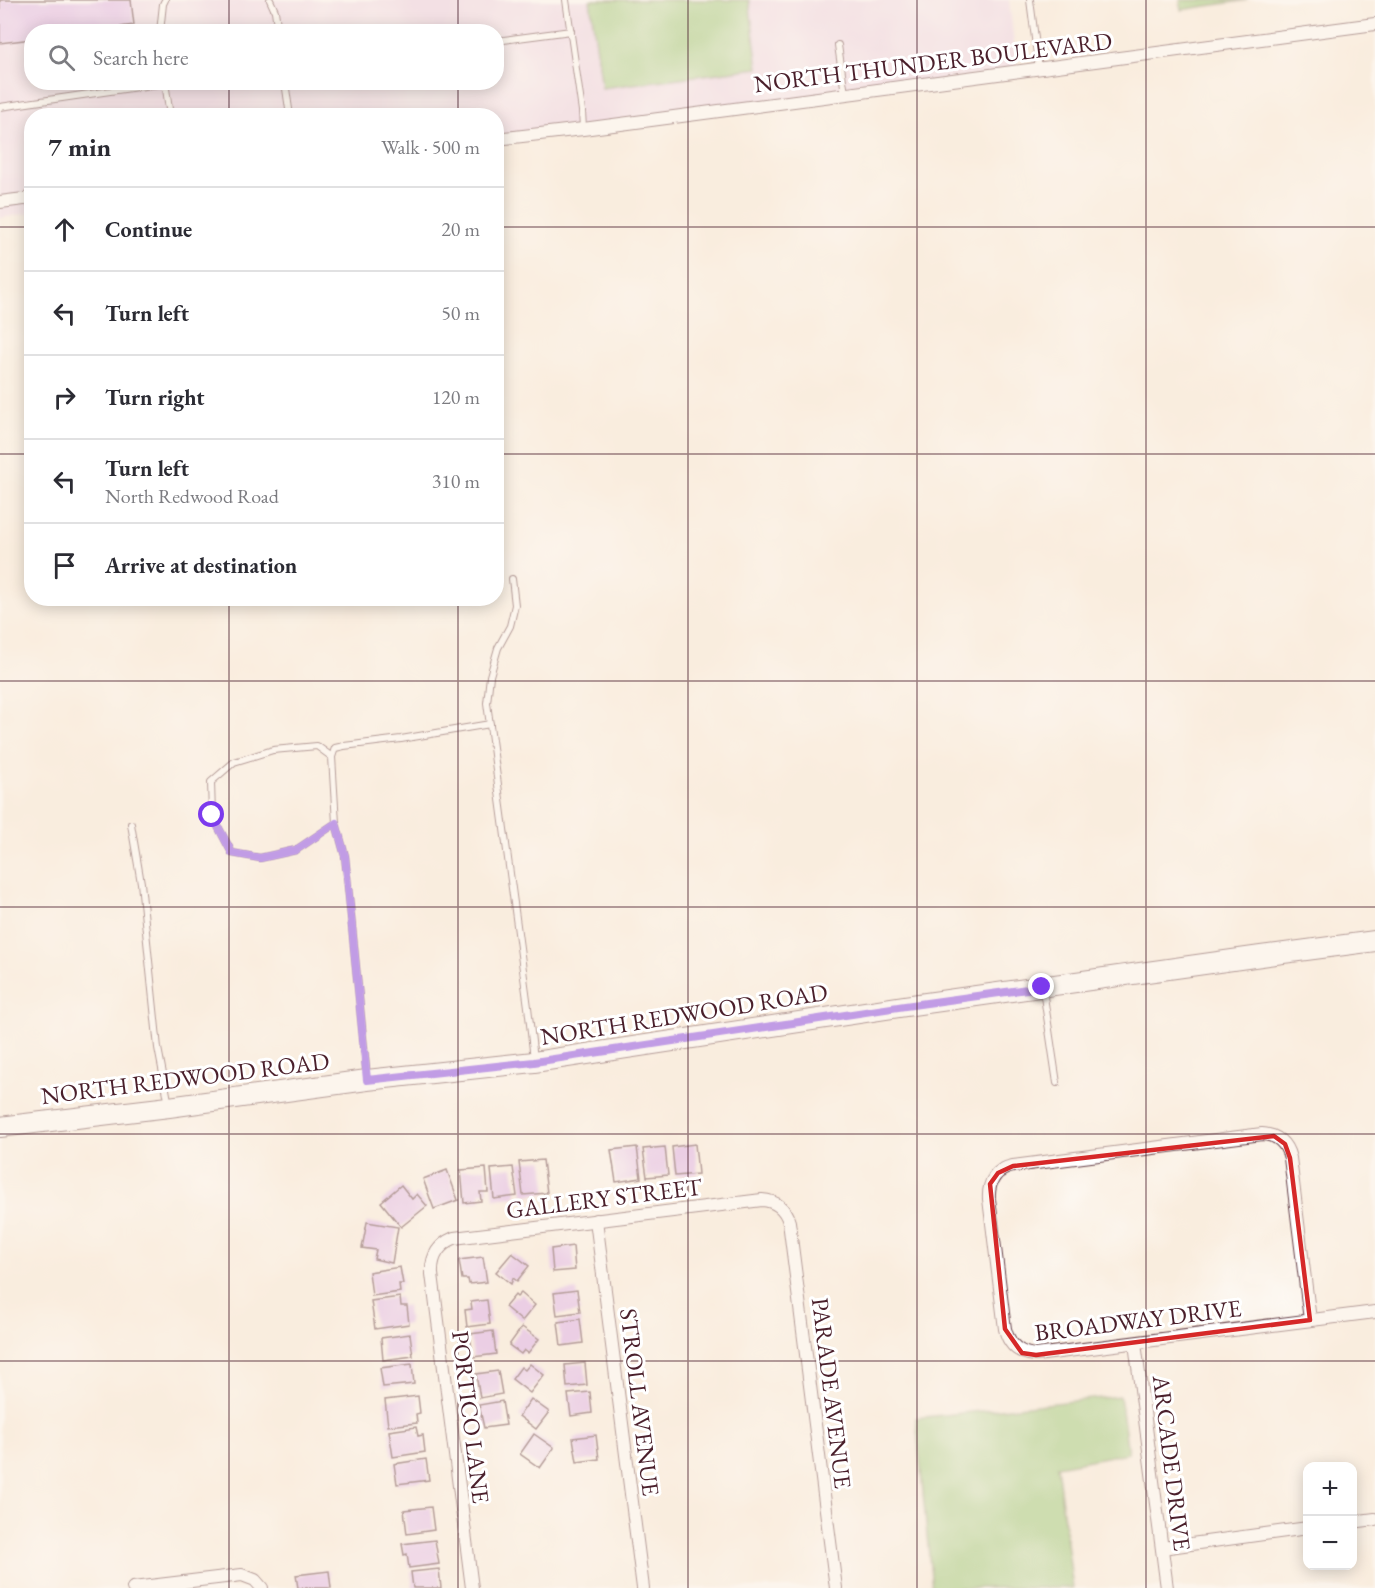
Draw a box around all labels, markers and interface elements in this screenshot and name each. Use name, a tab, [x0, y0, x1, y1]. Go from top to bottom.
search box	[24, 24, 504, 90]
street label: NORTH THUNDER BOULEVARD	[752, 25, 1114, 99]
icon: search	[45, 41, 78, 74]
text: Search here	[93, 43, 188, 72]
text: 7 min	[48, 130, 111, 164]
text: Walk · 500 m	[381, 134, 480, 160]
icon: ahead	[48, 213, 81, 246]
text: Continue	[105, 215, 192, 244]
text: 20 m	[441, 216, 480, 242]
icon: left	[48, 297, 81, 330]
text: Turn left	[105, 299, 189, 328]
text: 50 m	[441, 300, 480, 326]
icon: right	[48, 381, 81, 414]
text: Turn right	[105, 383, 204, 412]
text: 120 m	[432, 384, 480, 410]
text: Turn left	[105, 454, 189, 483]
icon: left	[48, 465, 81, 498]
text: 310 m	[432, 468, 480, 494]
text: North Redwood Road	[105, 483, 279, 509]
icon: arrive	[48, 549, 81, 582]
text: Arrive at destination	[105, 551, 297, 580]
route start	[198, 801, 224, 827]
route end	[1028, 973, 1054, 999]
street label: NORTH REDWOOD ROAD	[538, 976, 830, 1052]
street label: NORTH REDWOOD ROAD	[39, 1045, 331, 1111]
street label: GALLERY STREET	[504, 1170, 705, 1225]
street label: BROADWAY DRIVE	[1033, 1292, 1243, 1348]
street label: PARADE AVENUE	[805, 1296, 859, 1490]
street label: STROLL AVENUE	[613, 1306, 667, 1498]
street label: PORTICO LANE	[445, 1329, 497, 1505]
street label: ARCADE DRIVE	[1146, 1372, 1198, 1553]
map controls	[1303, 1462, 1357, 1570]
button: +	[1303, 1462, 1357, 1516]
button: −	[1303, 1516, 1357, 1570]

